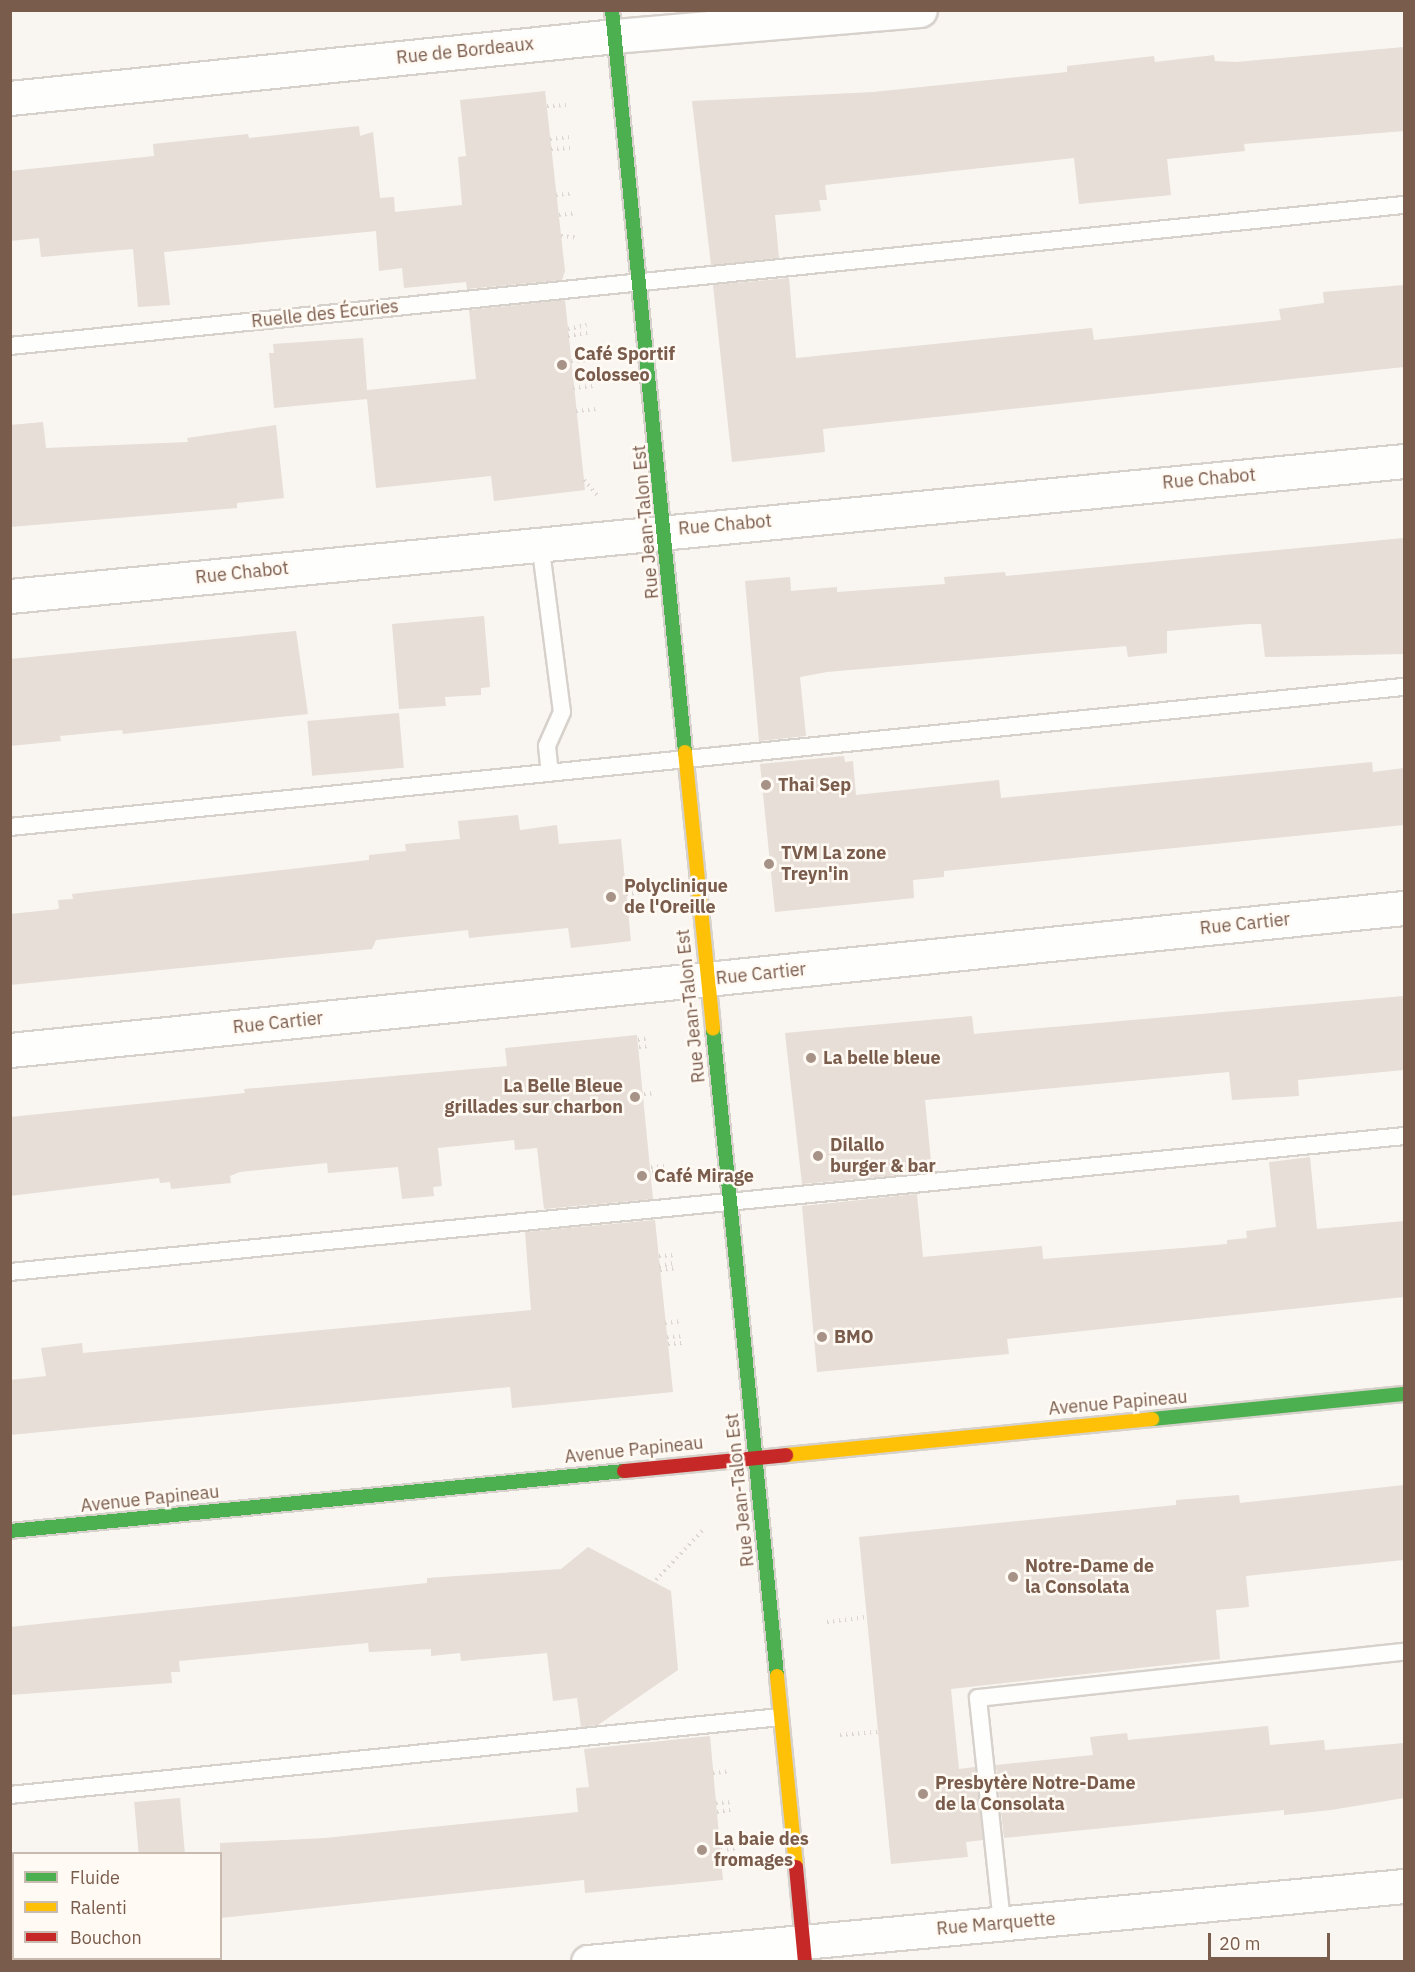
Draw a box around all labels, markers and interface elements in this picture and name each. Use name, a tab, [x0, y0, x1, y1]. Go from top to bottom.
street label: Rue de Bordeaux	[395, 33, 535, 69]
street label: Ruelle des Écuries	[250, 296, 400, 332]
place label: Café Sportif Colosseo	[574, 344, 675, 386]
marker: Café Sportif Colosseo	[555, 358, 569, 372]
street label: Rue Jean-Talon Est	[629, 444, 663, 600]
street label: Rue Chabot	[1161, 464, 1257, 494]
street label: Rue Chabot	[677, 510, 773, 540]
street label: Rue Chabot	[194, 557, 290, 589]
place label: Thai Sep	[778, 774, 851, 796]
marker: Thai Sep	[759, 778, 773, 792]
place label: TVM La zone Treyn'in	[781, 843, 886, 886]
marker: TVM La zone Treyn'in	[762, 857, 776, 871]
place label: Polyclinique de l'Oreille	[624, 876, 728, 918]
marker: Polyclinique de l'Oreille	[602, 888, 620, 906]
street label: Rue Cartier	[1199, 909, 1291, 939]
street label: Rue Jean-Talon Est	[672, 928, 710, 1084]
street label: Rue Cartier	[715, 959, 807, 989]
street label: Rue Cartier	[232, 1008, 324, 1038]
place label: La belle bleue	[823, 1047, 941, 1069]
marker: La belle bleue	[804, 1051, 818, 1065]
place label: La Belle Bleue grillades sur charbon	[445, 1076, 623, 1118]
marker: La Belle Bleue grillades sur charbon	[628, 1090, 642, 1104]
place label: Dilallo burger & bar	[830, 1135, 936, 1178]
marker: Dilallo burger & bar	[811, 1149, 825, 1163]
place label: Café Mirage	[654, 1165, 754, 1187]
marker: Café Mirage	[635, 1169, 649, 1183]
place label: BMO	[834, 1326, 874, 1348]
marker: BMO	[815, 1330, 829, 1344]
street label: Avenue Papineau	[1048, 1386, 1188, 1420]
street label: Rue Jean-Talon Est	[721, 1412, 759, 1568]
street label: Avenue Papineau	[563, 1432, 705, 1468]
street label: Avenue Papineau	[79, 1481, 221, 1517]
place label: Notre-Dame de la Consolata	[1025, 1556, 1154, 1598]
marker: Notre-Dame de la Consolata	[1006, 1570, 1020, 1584]
place label: Presbytère Notre-Dame de la Consolata	[935, 1773, 1136, 1816]
marker: Presbytère Notre-Dame de la Consolata	[916, 1787, 930, 1801]
place label: La baie des fromages	[714, 1829, 809, 1872]
marker: La baie des fromages	[695, 1843, 709, 1857]
legend	[12, 1852, 222, 1960]
text: Fluide	[70, 1866, 120, 1889]
text: Ralenti	[70, 1896, 127, 1919]
street label: Rue Marquette	[936, 1908, 1056, 1940]
scale bar	[1211, 1921, 1332, 1959]
text: Bouchon	[70, 1926, 142, 1949]
text: 20 m	[1219, 1932, 1261, 1955]

